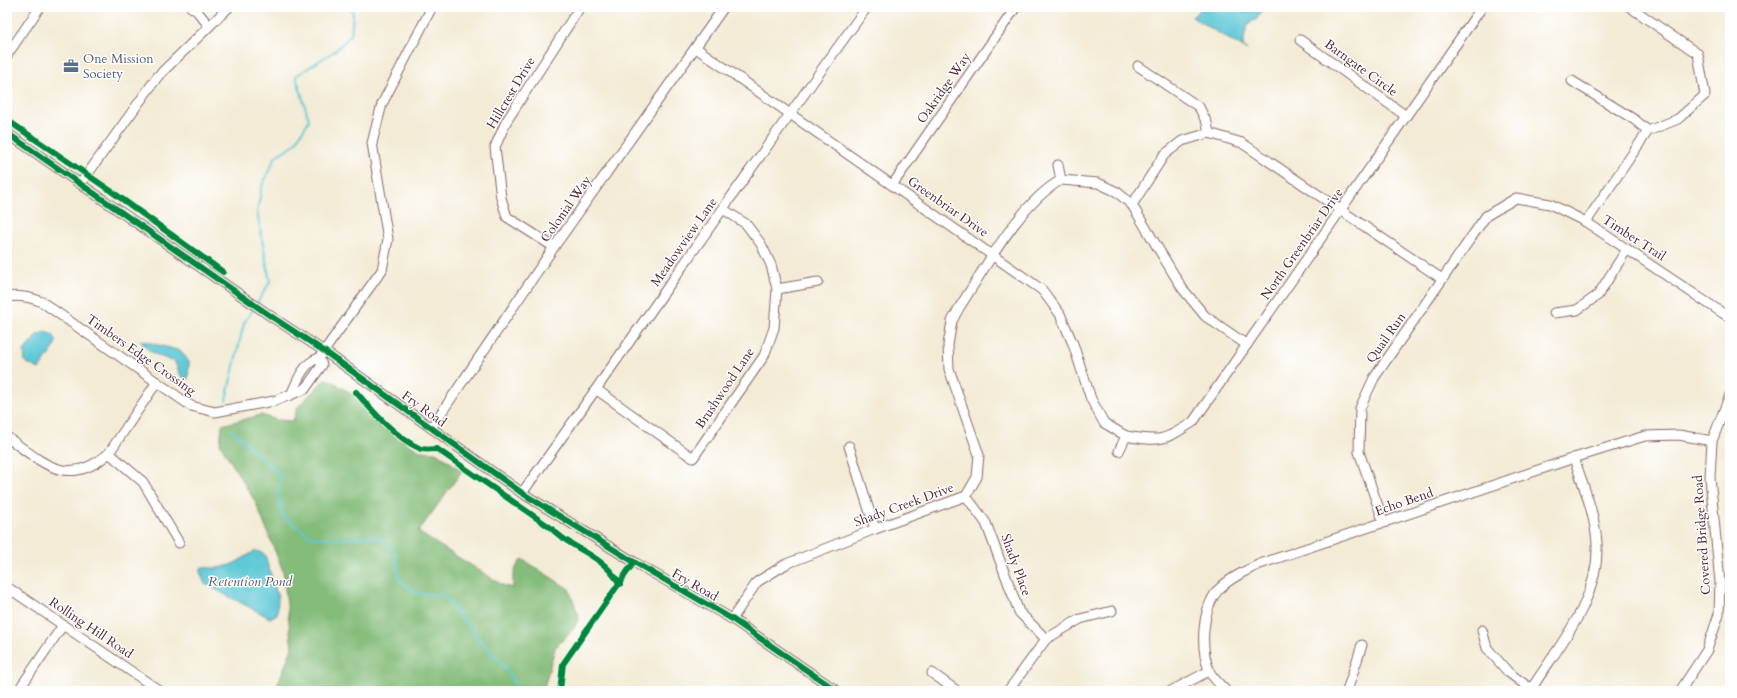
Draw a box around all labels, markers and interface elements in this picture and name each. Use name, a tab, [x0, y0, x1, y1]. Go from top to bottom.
street label: Barngate Circle	[1321, 35, 1401, 101]
street label: Oakridge Way	[913, 49, 975, 127]
place label: One Mission Society	[83, 50, 154, 83]
street label: Hillcrest Drive	[482, 54, 540, 132]
office icon: One Mission Society	[62, 57, 80, 75]
street label: Colonial Way	[536, 172, 596, 246]
street label: Greenbriar Drive	[904, 172, 992, 242]
street label: North Greenbriar Drive	[1257, 184, 1347, 303]
street label: Meadowview Lane	[647, 194, 722, 290]
street label: Timber Trail	[1599, 211, 1670, 266]
street label: Quail Run	[1362, 309, 1410, 367]
street label: Timbers Edge Crossing	[83, 310, 200, 400]
street label: Brushwood Lane	[691, 344, 759, 432]
street label: Fry Road	[398, 387, 450, 431]
street label: Covered Bridge Road	[1689, 474, 1715, 595]
street label: Shady Creek Drive	[852, 479, 956, 531]
street label: Echo Bend	[1372, 484, 1436, 520]
street label: Shady Place	[996, 531, 1036, 599]
street label: Fry Road	[668, 564, 722, 606]
water label: Retention Pond	[208, 572, 293, 591]
street label: Rolling Hill Road	[45, 593, 137, 663]

